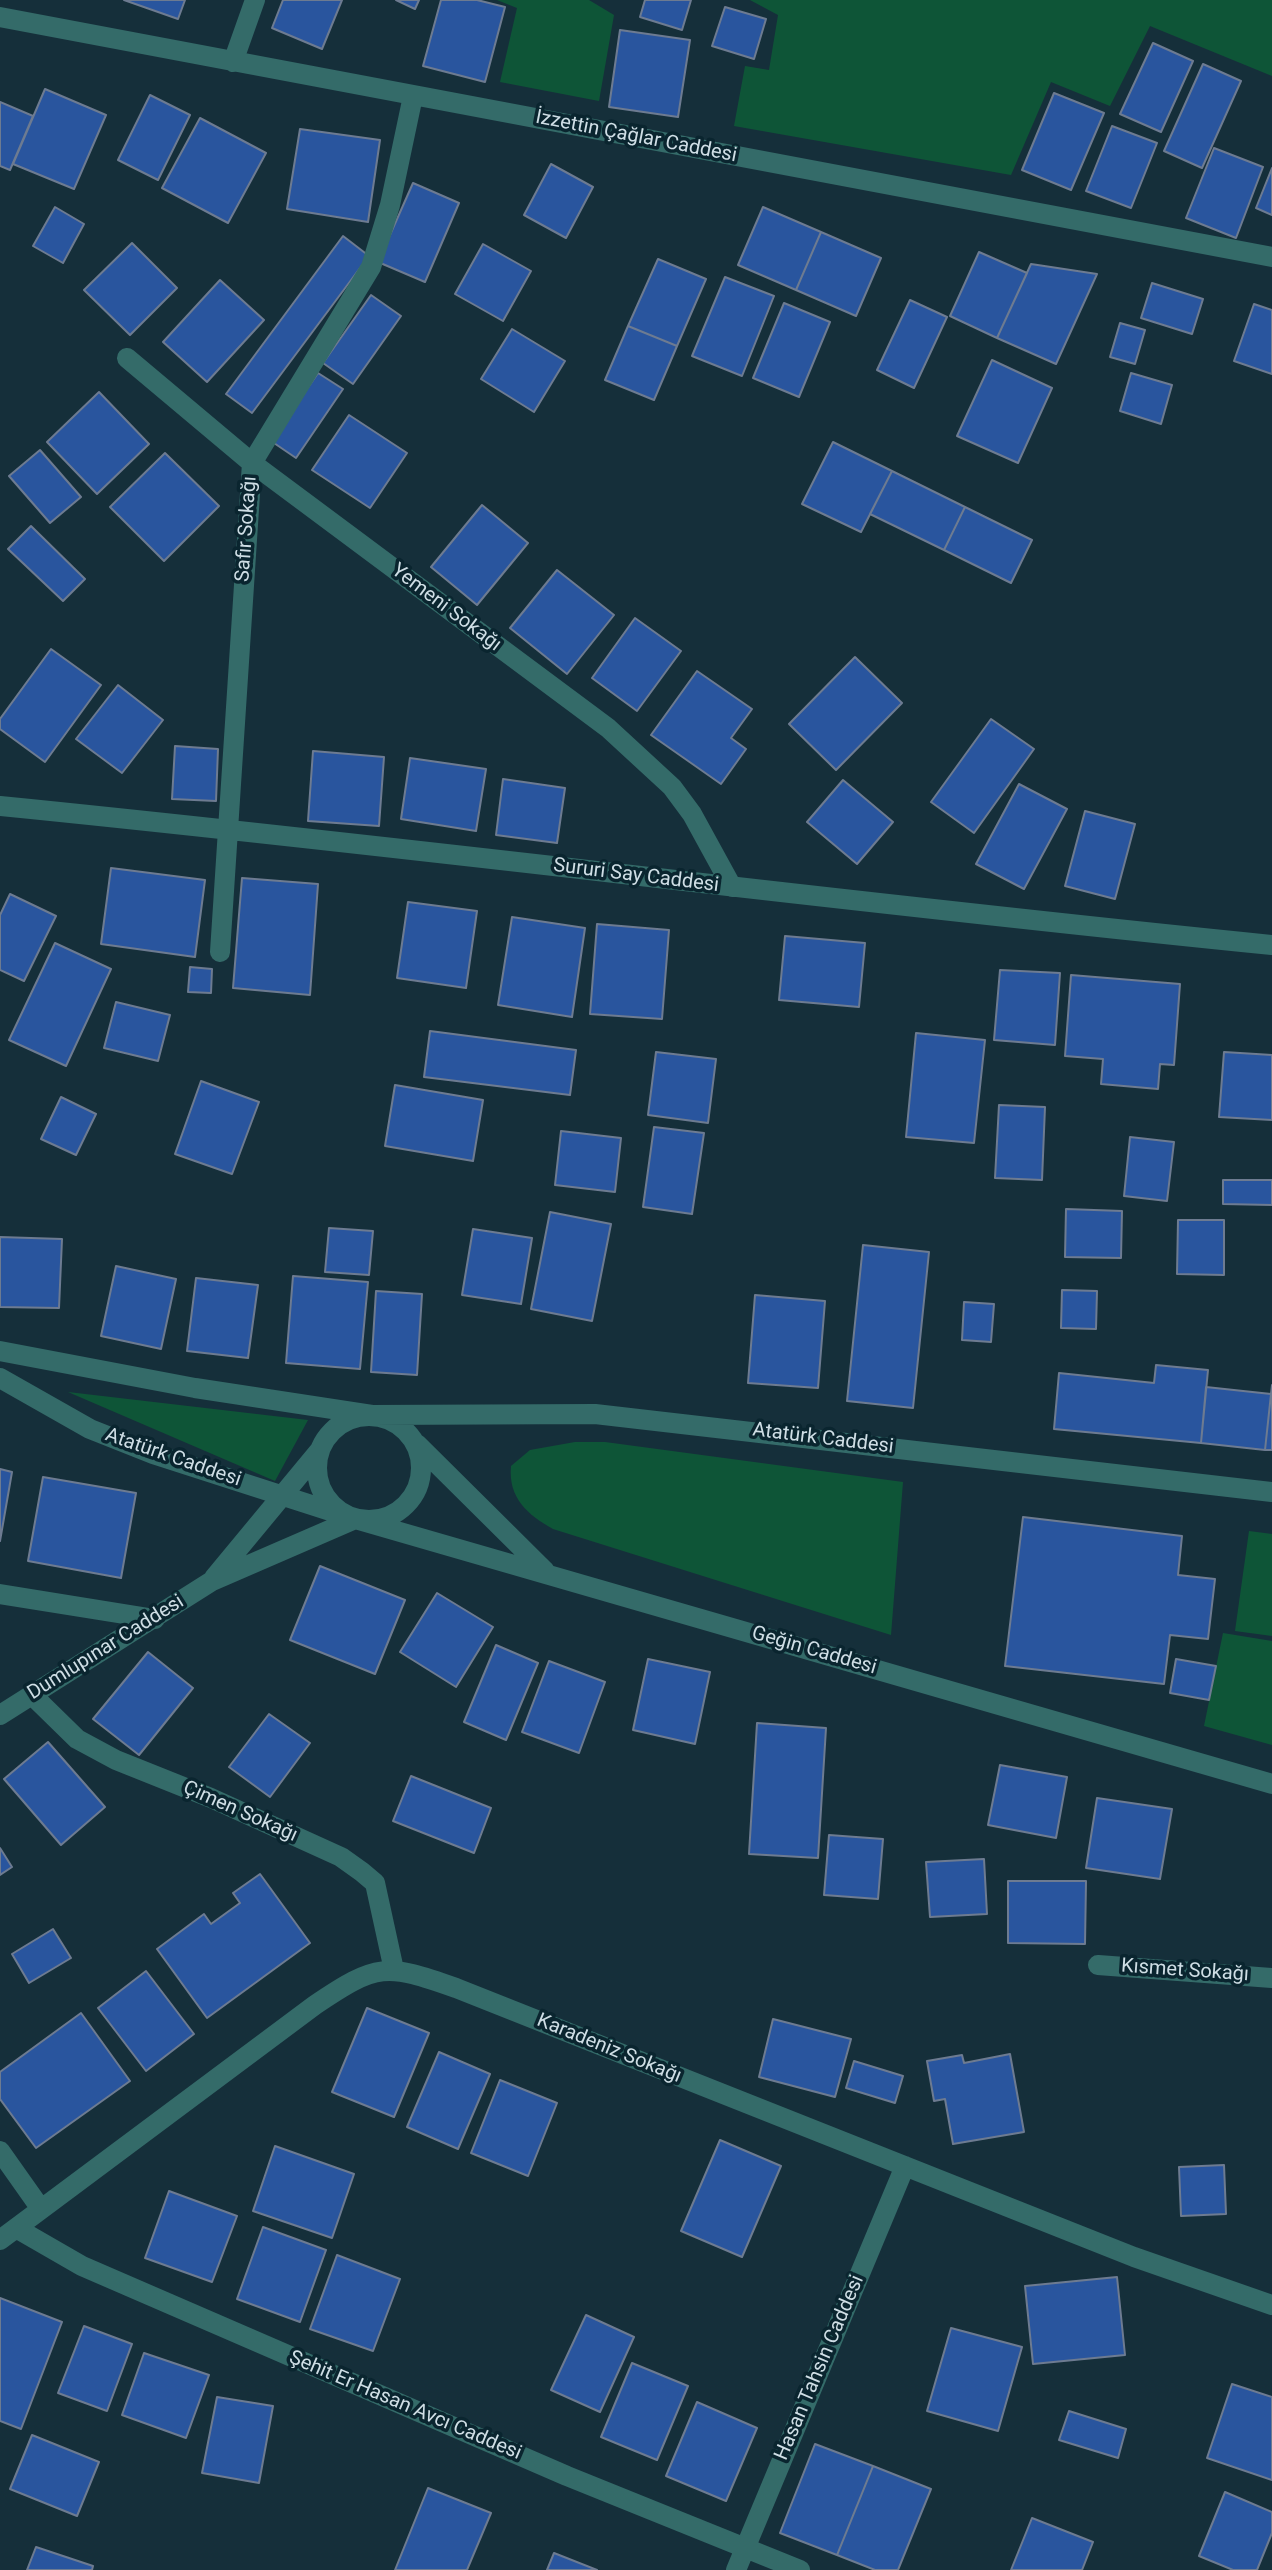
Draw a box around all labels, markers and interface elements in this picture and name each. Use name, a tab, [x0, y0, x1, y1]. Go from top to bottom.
street label: İzzettin Çağlar Caddesi	[533, 106, 739, 168]
street label: Safir Sokağı	[231, 475, 263, 583]
street label: Yemeni Sokağı	[386, 559, 506, 657]
street label: Sururi Say Caddesi	[552, 854, 720, 898]
street label: Atatürk Caddesi	[751, 1418, 895, 1460]
street label: Atatürk Caddesi	[102, 1424, 244, 1492]
street label: Dumlupınar Caddesi	[23, 1590, 189, 1706]
street label: Geğin Caddesi	[749, 1622, 879, 1680]
street label: Çimen Sokağı	[179, 1776, 301, 1848]
street label: Kısmet Sokağı	[1120, 1955, 1250, 1987]
street label: Karadeniz Sokağı	[533, 2009, 685, 2089]
street label: Hasan Tahsin Caddesi	[770, 2272, 870, 2464]
street label: Şehit Er Hasan Avcı Caddesi	[285, 2346, 525, 2466]

